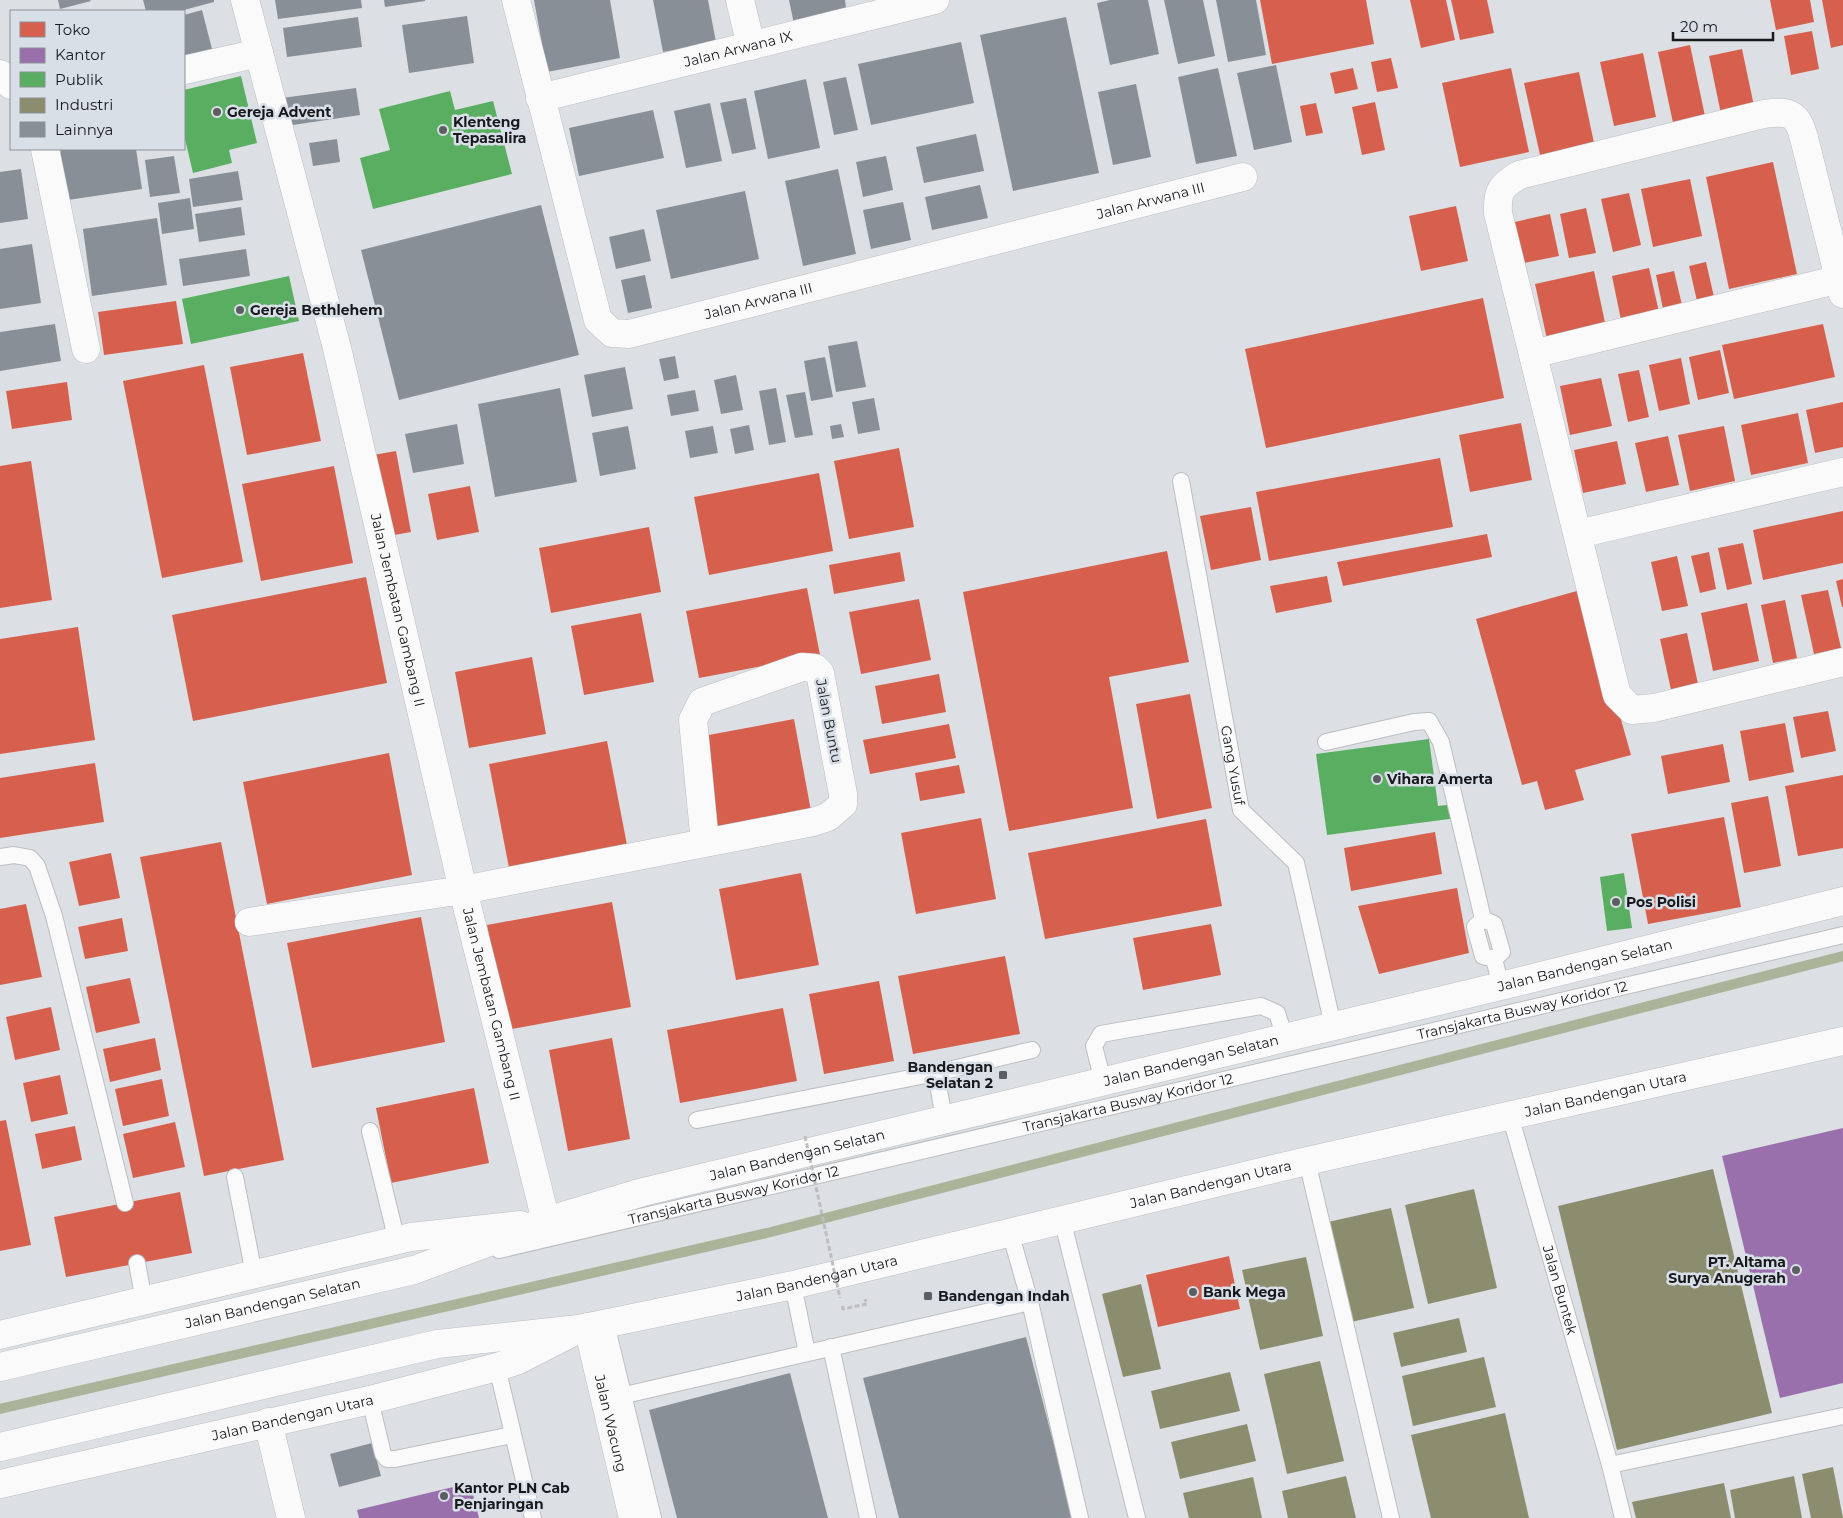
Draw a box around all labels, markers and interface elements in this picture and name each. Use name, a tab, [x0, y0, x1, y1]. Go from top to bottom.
legend	[10, 10, 185, 150]
scale bar	[1673, 10, 1773, 42]
text: 20 m	[1680, 17, 1718, 36]
text: Toko	[55, 20, 90, 39]
street label: Jalan Arwana IX	[681, 27, 794, 71]
text: Kantor	[55, 45, 106, 64]
text: Publik	[55, 70, 103, 89]
text: Industri	[55, 95, 113, 114]
place label: Gereja Advent	[227, 103, 331, 121]
marker: Gereja Advent	[211, 106, 223, 118]
place label: Klenteng Tepasalira	[453, 113, 527, 147]
text: Lainnya	[55, 120, 113, 139]
marker: Klenteng Tepasalira	[437, 124, 449, 136]
street label: Jalan Arwana III	[1094, 178, 1207, 223]
street label: Jalan Arwana III	[702, 278, 814, 324]
place label: Gereja Bethlehem	[250, 301, 383, 319]
marker: Gereja Bethlehem	[234, 304, 246, 316]
street label: Jalan Jembatan Gambang II	[366, 511, 429, 709]
street label: Jalan Buntu	[812, 677, 846, 764]
street label: Gang Yusuf	[1217, 724, 1249, 808]
place label: Vihara Amerta	[1386, 770, 1493, 788]
marker: Vihara Amerta	[1371, 773, 1383, 785]
place label: Pos Polisi	[1626, 893, 1696, 911]
marker: Pos Polisi	[1610, 896, 1622, 908]
street label: Jalan Jembatan Gambang II	[459, 905, 524, 1102]
street label: Jalan Bandengan Selatan	[1495, 935, 1674, 996]
street label: Transjakarta Busway Koridor 12	[1415, 977, 1629, 1044]
street label: Jalan Bandengan Selatan	[1101, 1031, 1281, 1090]
place label: Bandengan Selatan 2	[908, 1058, 993, 1092]
street label: Jalan Bandengan Utara	[1522, 1067, 1688, 1121]
marker: Bandengan Selatan 2	[997, 1069, 1009, 1081]
street label: Transjakarta Busway Koridor 12	[1021, 1069, 1235, 1136]
street label: Jalan Bandengan Selatan	[707, 1125, 887, 1185]
street label: Jalan Bandengan Utara	[1127, 1156, 1293, 1213]
street label: Transjakarta Busway Koridor 12	[627, 1162, 841, 1228]
street label: Jalan Buntek	[1538, 1242, 1581, 1337]
street label: Jalan Bandengan Utara	[734, 1251, 900, 1306]
place label: PT. Altama Surya Anugerah	[1668, 1253, 1786, 1287]
marker: PT. Altama Surya Anugerah	[1790, 1264, 1802, 1276]
street label: Jalan Bandengan Selatan	[182, 1274, 362, 1333]
place label: Bank Mega	[1203, 1283, 1286, 1301]
marker: Bank Mega	[1187, 1286, 1199, 1298]
place label: Bandengan Indah	[938, 1287, 1070, 1305]
marker: Bandengan Indah	[922, 1290, 934, 1302]
street label: Jalan Wacung	[590, 1372, 631, 1474]
street label: Jalan Bandengan Utara	[209, 1391, 375, 1445]
place label: Kantor PLN Cab Penjaringan	[454, 1479, 570, 1513]
marker: Kantor PLN Cab Penjaringan	[438, 1490, 450, 1502]

